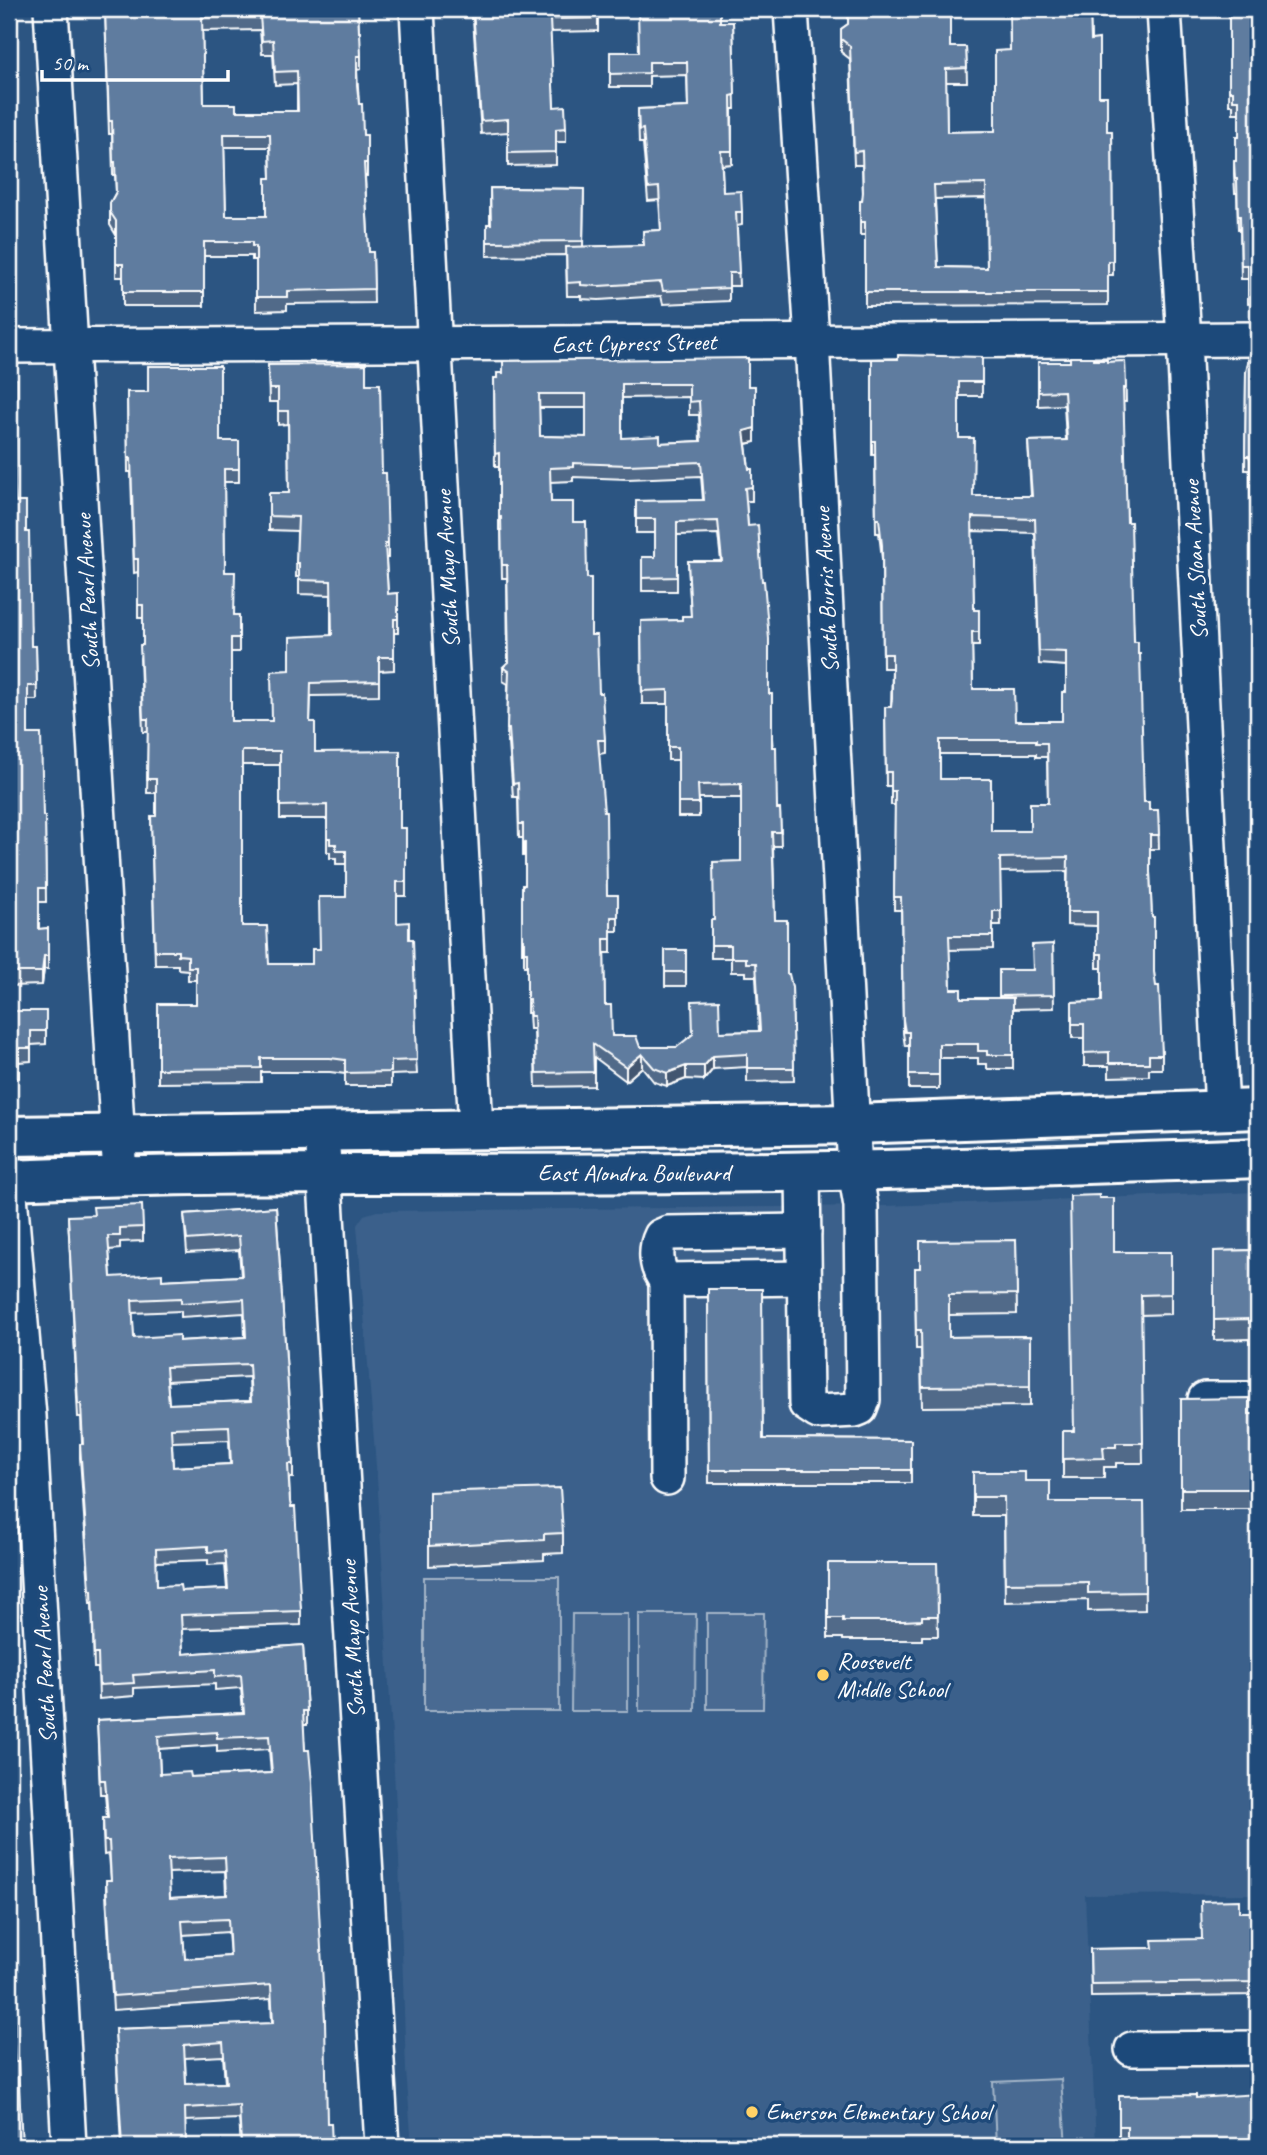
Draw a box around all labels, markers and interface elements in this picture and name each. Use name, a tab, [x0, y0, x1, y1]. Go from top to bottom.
scale bar	[42, 38, 228, 82]
text: 50 m	[52, 50, 90, 76]
street label: East Cypress Street	[552, 327, 718, 359]
street label: South Sloan Avenue	[1176, 477, 1214, 641]
street label: South Mayo Avenue	[428, 487, 466, 649]
street label: South Burris Avenue	[807, 504, 845, 674]
street label: South Pearl Avenue	[68, 511, 106, 671]
street label: East Alondra Boulevard	[538, 1158, 734, 1188]
street label: South Mayo Avenue	[333, 1557, 371, 1719]
street label: South Pearl Avenue	[25, 1584, 63, 1744]
place label: Roosevelt Middle School	[837, 1646, 951, 1704]
marker: Roosevelt Middle School	[815, 1667, 831, 1683]
place label: Emerson Elementary School	[766, 2097, 995, 2127]
marker: Emerson Elementary School	[744, 2104, 760, 2120]

